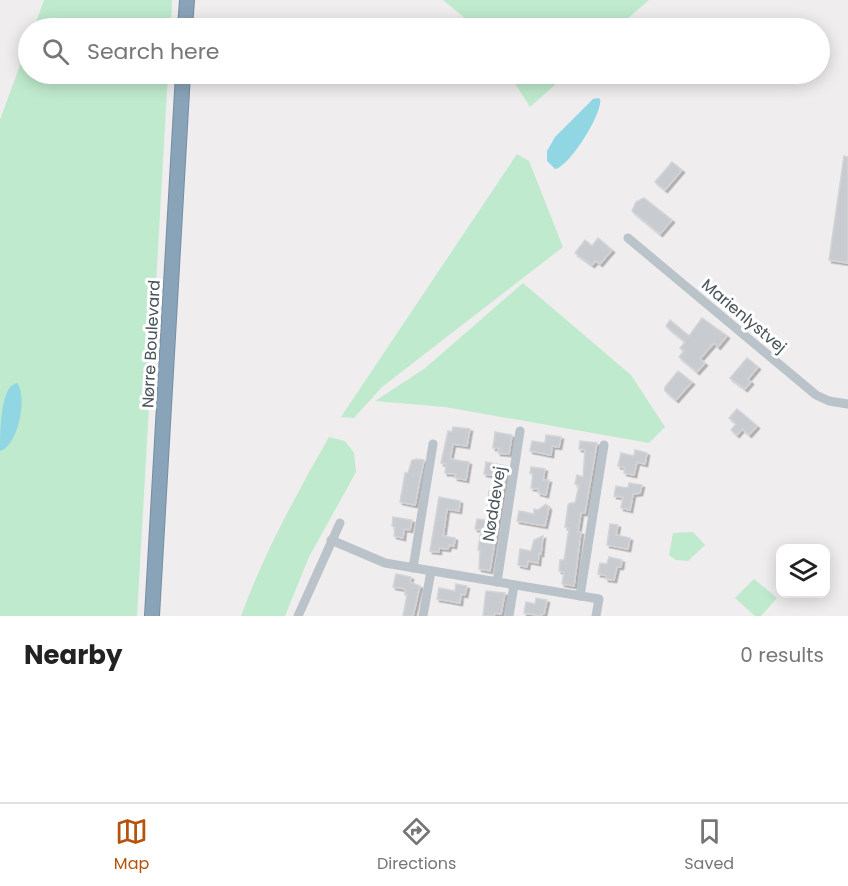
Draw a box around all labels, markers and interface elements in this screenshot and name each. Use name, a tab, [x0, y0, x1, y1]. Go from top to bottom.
search box	[18, 18, 830, 84]
icon: search	[39, 35, 72, 68]
text: Search here	[87, 36, 220, 67]
street label: Marienlystvej	[697, 274, 791, 358]
street label: Nørre Boulevard	[136, 279, 166, 409]
street label: Nøddevej	[477, 465, 511, 543]
map controls	[776, 544, 830, 598]
button: layers	[776, 544, 830, 598]
text: Nearby	[24, 637, 122, 673]
text: 0 results	[740, 641, 824, 669]
tab: Map	[114, 815, 149, 876]
tab: Directions	[377, 815, 456, 876]
tab: Saved	[684, 815, 734, 876]

